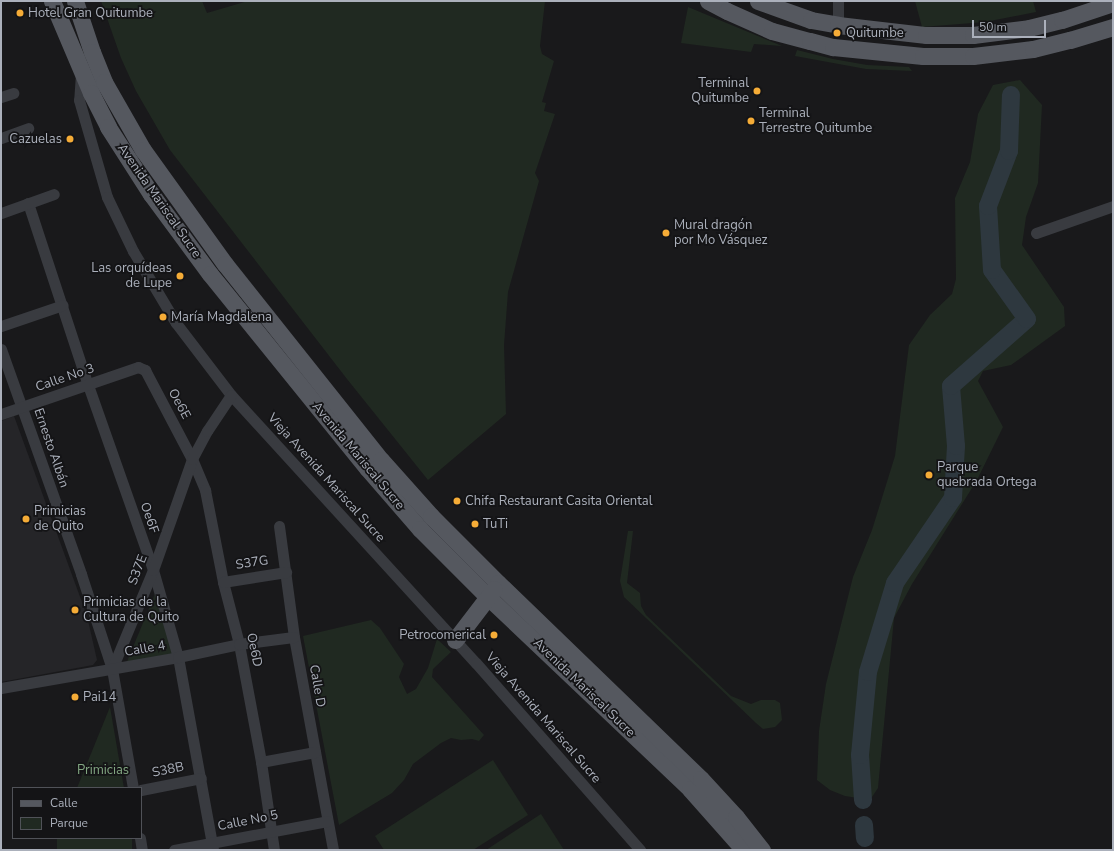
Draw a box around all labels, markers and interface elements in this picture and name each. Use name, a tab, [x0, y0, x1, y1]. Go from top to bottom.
place label: Hotel Gran Quitumbe	[28, 5, 153, 21]
marker: Hotel Gran Quitumbe	[15, 8, 25, 18]
scale bar	[974, 12, 1048, 38]
text: 50 m	[979, 19, 1007, 35]
place label: Quitumbe	[846, 25, 904, 41]
marker: Quitumbe	[831, 27, 843, 39]
place label: Terminal Quitumbe	[691, 76, 749, 107]
marker: Terminal Quitumbe	[752, 86, 762, 96]
place label: Terminal Terrestre Quitumbe	[759, 106, 872, 137]
marker: Terminal Terrestre Quitumbe	[746, 116, 756, 126]
place label: Cazuelas	[9, 131, 62, 147]
marker: Cazuelas	[65, 134, 75, 144]
street label: Avenida Mariscal Sucre	[114, 141, 204, 261]
place label: Mural dragón por Mo Vásquez	[674, 218, 768, 249]
marker: Mural dragón por Mo Vásquez	[661, 228, 671, 238]
place label: Las orquídeas de Lupe	[91, 261, 172, 292]
marker: Las orquídeas de Lupe	[175, 271, 185, 281]
place label: María Magdalena	[171, 309, 272, 325]
marker: María Magdalena	[158, 312, 168, 322]
street label: Calle No 3	[33, 361, 97, 395]
street label: Oe6E	[165, 386, 193, 422]
street label: Avenida Mariscal Sucre	[308, 399, 408, 513]
street label: Ernesto Albán	[30, 406, 72, 490]
street label: Vieja Avenida Mariscal Sucre	[264, 410, 388, 546]
place label: Parque quebrada Ortega	[937, 460, 1037, 491]
marker: Parque quebrada Ortega	[924, 470, 934, 480]
place label: Chifa Restaurant Casita Oriental	[465, 493, 652, 509]
marker: Chifa Restaurant Casita Oriental	[452, 496, 462, 506]
street label: Oe6F	[136, 500, 162, 536]
place label: Primicias de Quito	[34, 504, 86, 535]
marker: Primicias de Quito	[21, 514, 31, 524]
place label: TuTi	[483, 516, 508, 532]
marker: TuTi	[470, 519, 480, 529]
street label: S37E	[125, 553, 151, 587]
street label: S37G	[234, 553, 270, 573]
place label: Primicias de la Cultura de Quito	[83, 595, 179, 626]
marker: Primicias de la Cultura de Quito	[70, 605, 80, 615]
place label: Petrocomerical	[399, 627, 486, 643]
marker: Petrocomerical	[489, 630, 499, 640]
street label: Oe6D	[243, 632, 265, 668]
street label: Avenida Mariscal Sucre	[530, 635, 638, 741]
street label: Calle 4	[123, 638, 167, 660]
street label: Vieja Avenida Mariscal Sucre	[482, 650, 604, 786]
street label: Calle D	[306, 663, 328, 709]
place label: Pai14	[83, 689, 116, 705]
marker: Pai14	[70, 692, 80, 702]
street label: S38B	[151, 759, 185, 781]
park label: Primicias	[77, 762, 129, 778]
legend	[12, 787, 142, 839]
text: Calle	[50, 795, 78, 811]
street label: Calle No 5	[216, 807, 280, 835]
text: Parque	[50, 815, 88, 831]

